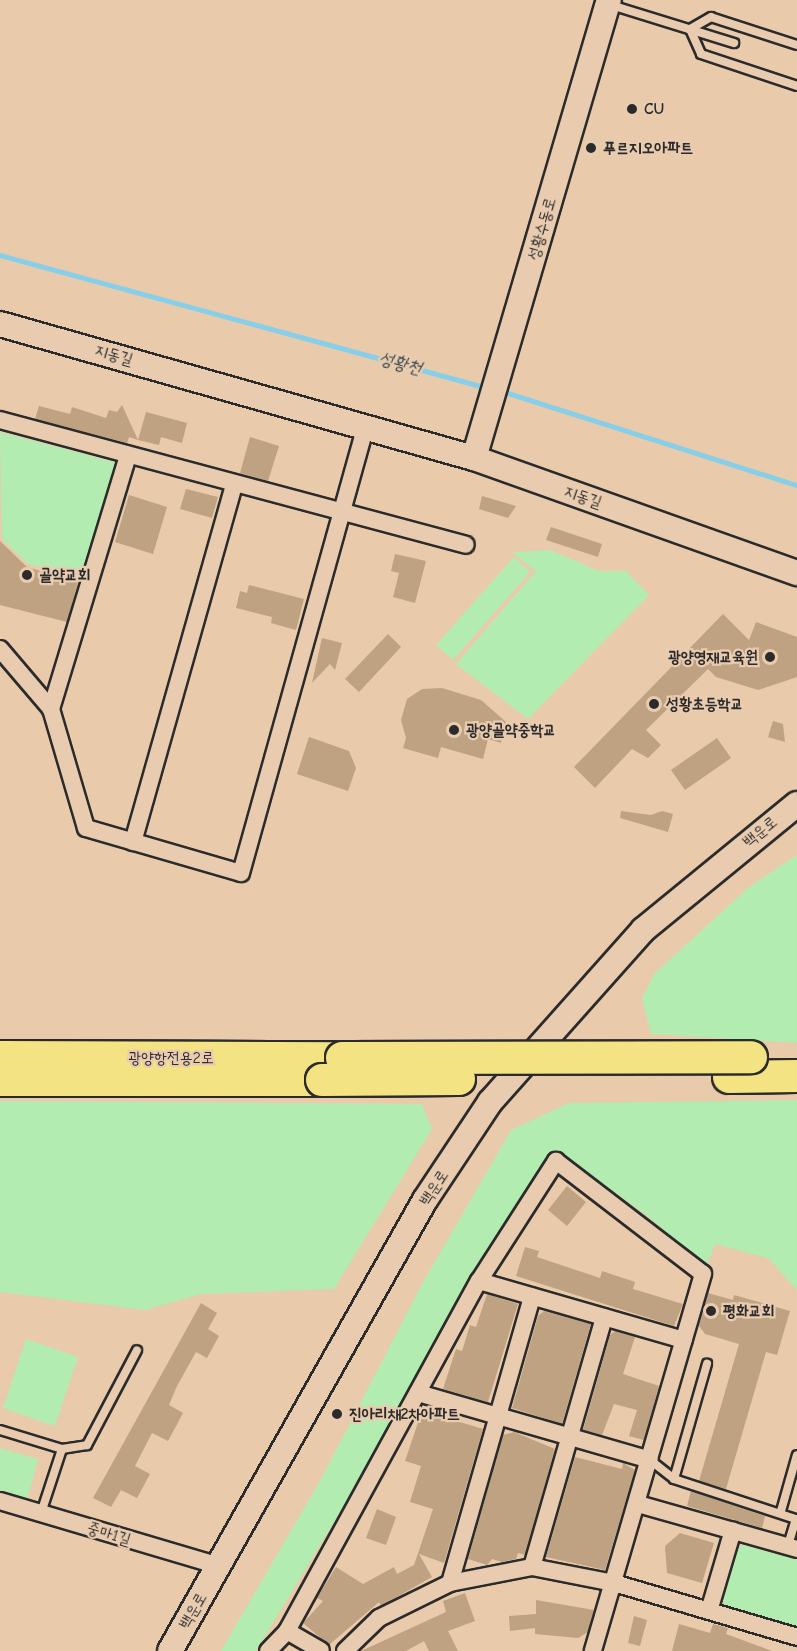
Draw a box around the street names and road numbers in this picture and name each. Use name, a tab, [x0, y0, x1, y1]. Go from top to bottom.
street label: 성황수동로	[524, 195, 560, 263]
street label: 지동길	[93, 340, 135, 370]
street label: 지동길	[562, 482, 604, 512]
street label: 백운로	[739, 812, 781, 852]
street label: 광양항전용2로	[128, 1048, 214, 1068]
street label: 백운로	[415, 1167, 453, 1209]
street label: 중마1길	[85, 1518, 133, 1550]
street label: 백운로	[175, 1589, 211, 1633]

